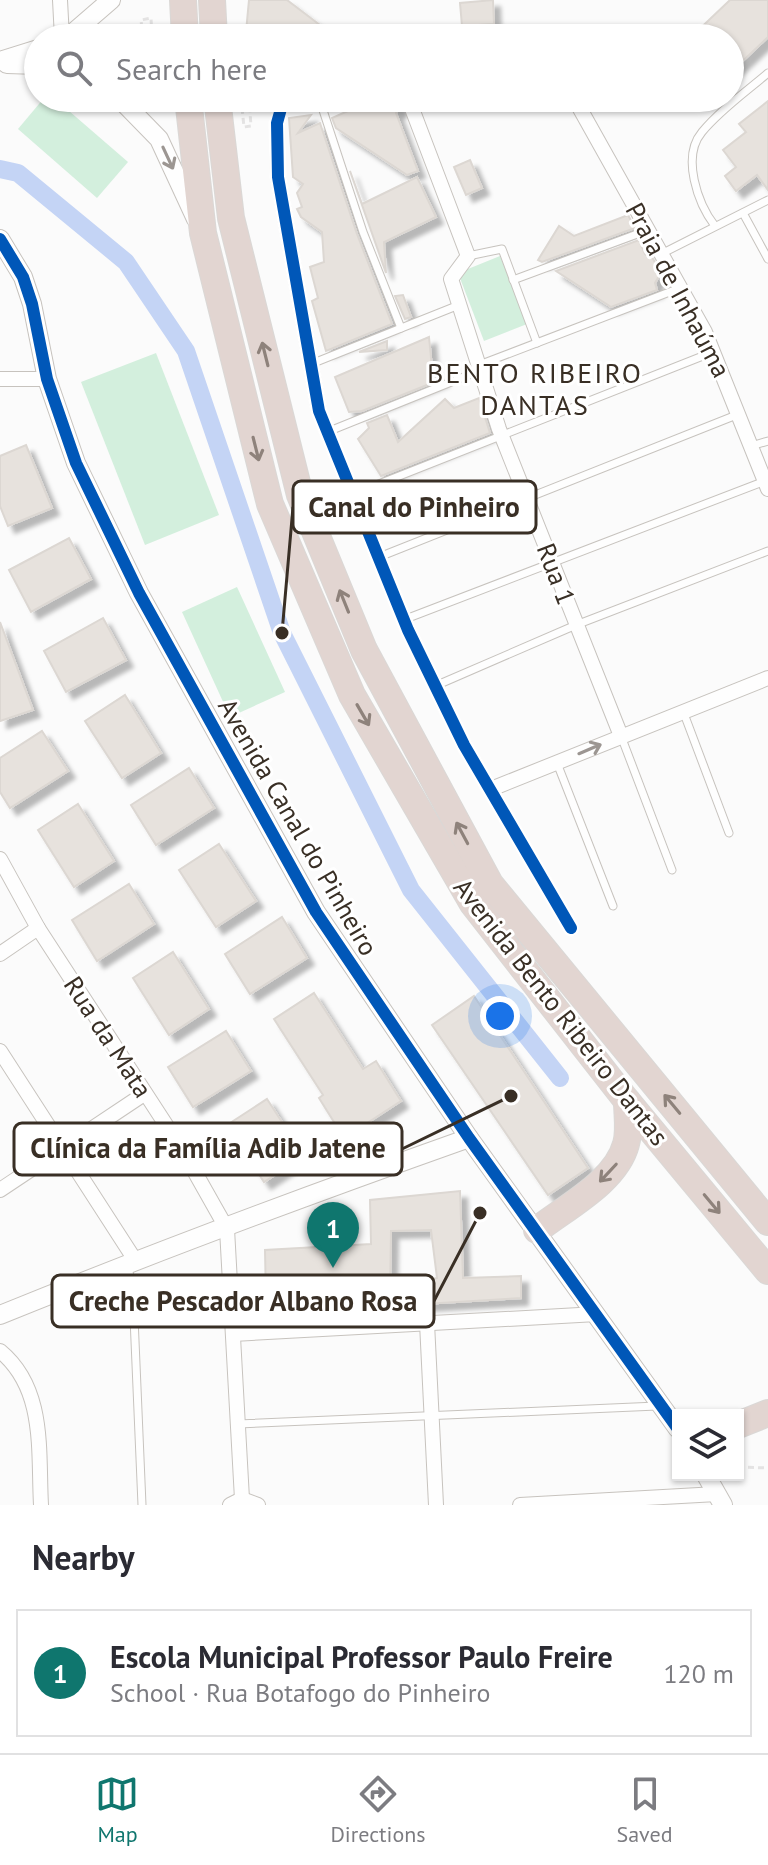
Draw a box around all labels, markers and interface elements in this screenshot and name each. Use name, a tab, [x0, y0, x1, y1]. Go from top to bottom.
search box	[24, 24, 744, 112]
icon: search	[52, 46, 96, 90]
text: Search here	[116, 49, 267, 88]
one-way arrow	[161, 146, 176, 170]
street label: Praia de Inhaúma	[619, 197, 738, 383]
one-way arrow	[257, 342, 272, 368]
district label: BENTO RIBEIRO DANTAS	[427, 354, 643, 423]
one-way arrow	[249, 435, 264, 461]
callout: Canal do Pinheiro	[293, 481, 536, 533]
text: Canal do Pinheiro	[308, 488, 520, 525]
street label: Rua 1	[530, 538, 583, 609]
one-way arrow	[335, 589, 350, 614]
street label: Avenida Canal do Pinheiro	[211, 692, 386, 961]
one-way arrow	[355, 703, 371, 726]
one-way arrow	[577, 741, 601, 755]
one-way arrow	[454, 821, 469, 845]
street label: Avenida Bento Ribeiro Dantas	[447, 872, 676, 1152]
street label: Rua da Mata	[57, 970, 160, 1104]
your location	[480, 996, 520, 1036]
one-way arrow	[663, 1094, 681, 1114]
callout: Clínica da Família Adib Jatene	[14, 1123, 402, 1175]
text: Clínica da Família Adib Jatene	[30, 1129, 386, 1166]
one-way arrow	[599, 1163, 618, 1183]
one-way arrow	[704, 1193, 721, 1214]
pin: 1	[307, 1202, 359, 1268]
callout: Creche Pescador Albano Rosa	[52, 1275, 434, 1327]
text: Creche Pescador Albano Rosa	[69, 1282, 417, 1319]
map controls	[672, 1409, 744, 1481]
button: layers	[672, 1409, 744, 1481]
text: Nearby	[32, 1535, 134, 1579]
text: Escola Municipal Professor Paulo Freire	[110, 1637, 613, 1676]
text: 1	[53, 1657, 67, 1690]
text: 120 m	[663, 1657, 734, 1690]
text: School · Rua Botafogo do Pinheiro	[110, 1676, 490, 1709]
tab: Map	[95, 1772, 139, 1848]
tab: Directions	[330, 1772, 426, 1848]
tab: Saved	[617, 1772, 672, 1848]

